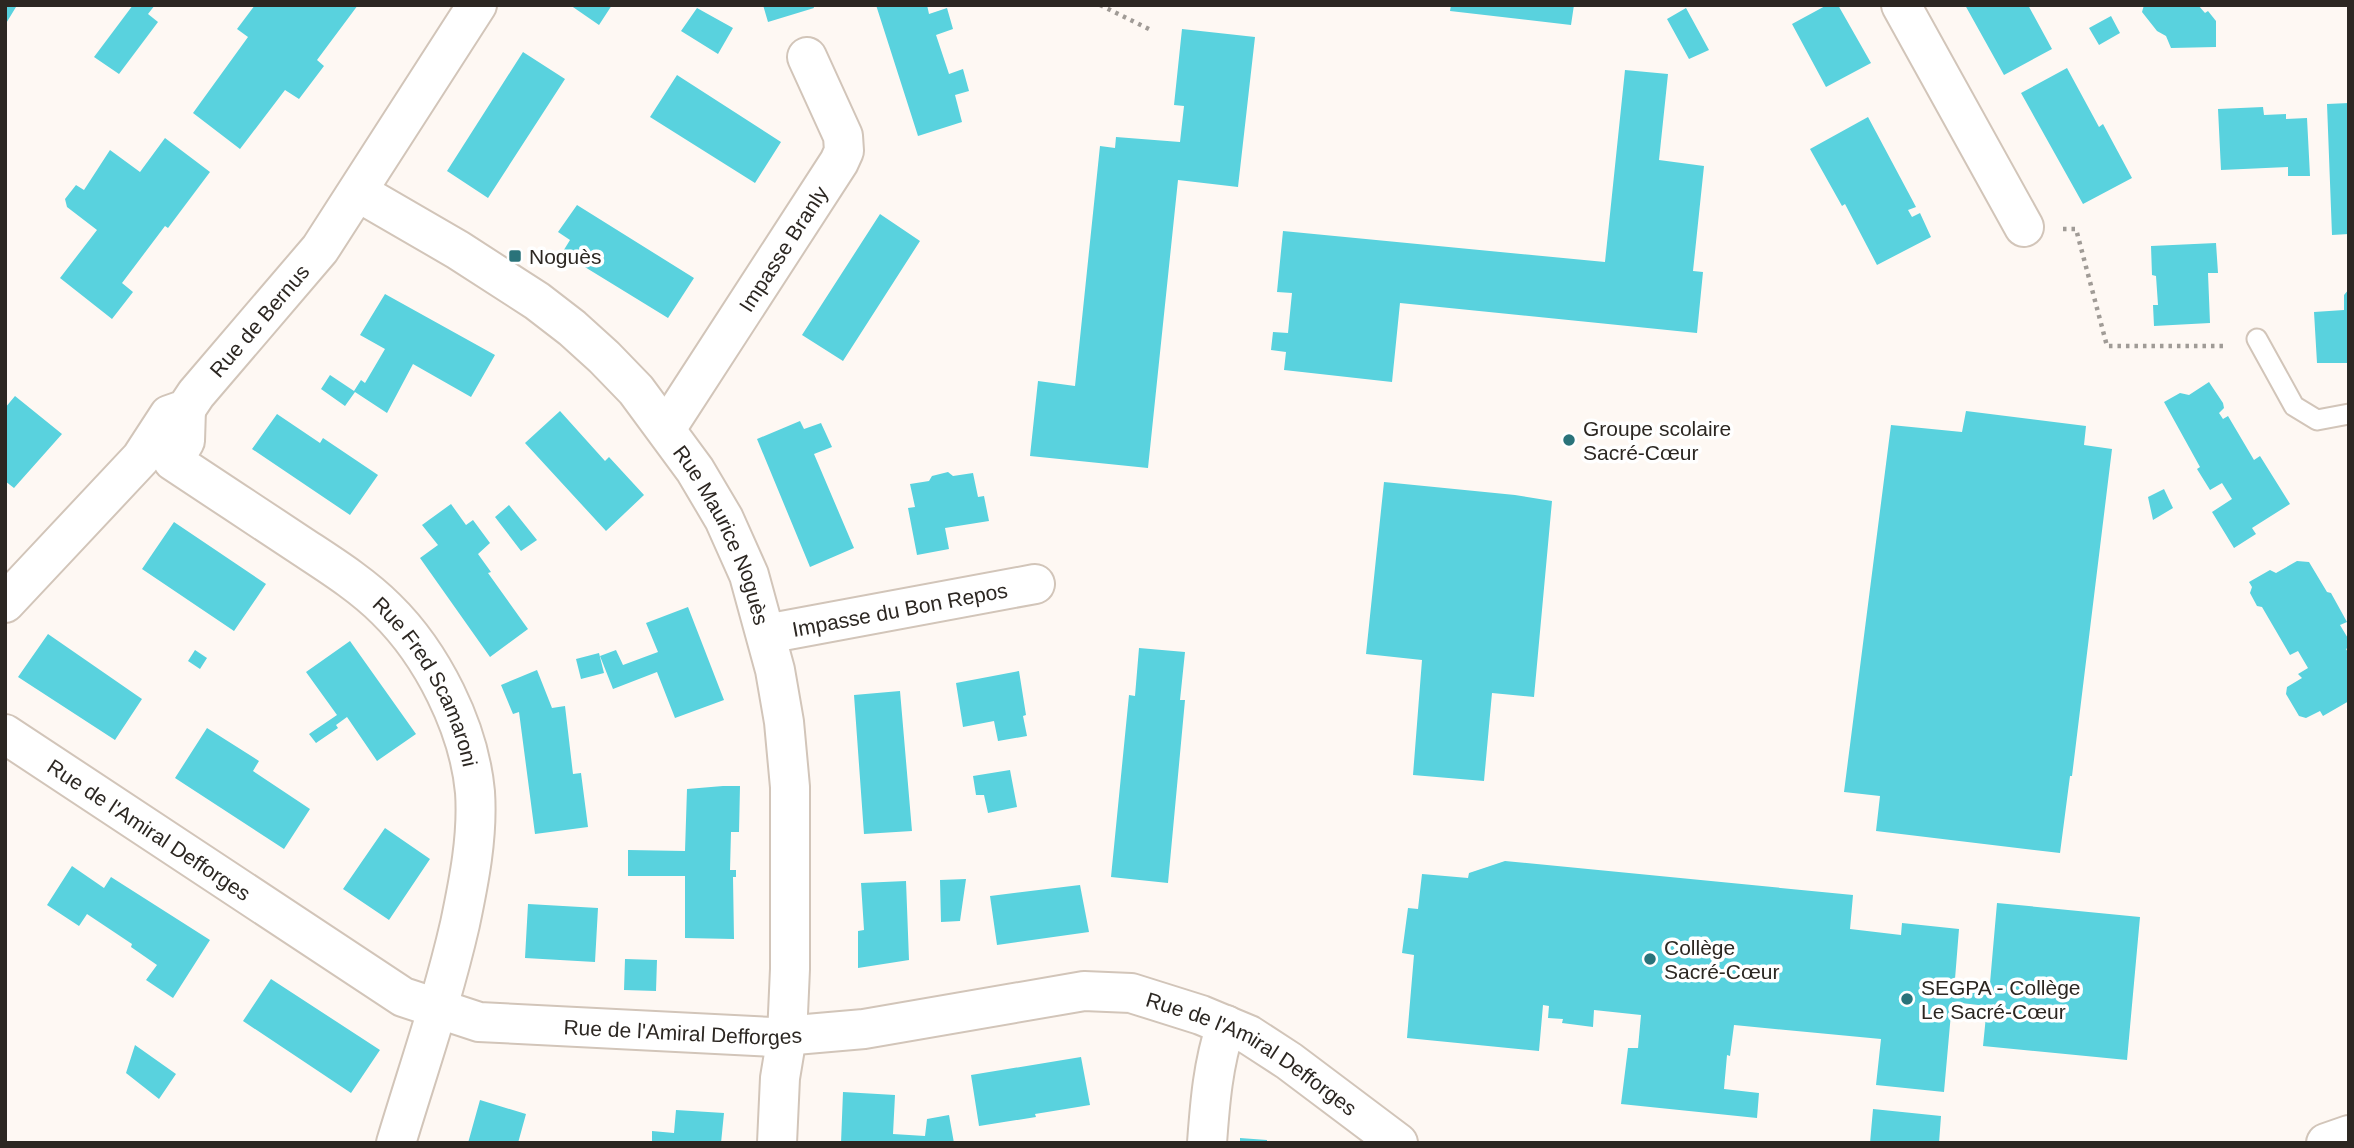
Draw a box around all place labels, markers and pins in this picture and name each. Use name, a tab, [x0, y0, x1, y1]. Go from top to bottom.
place label: Noguès	[529, 245, 601, 268]
marker: Noguès	[507, 248, 523, 264]
place label: Groupe scolaire Sacré-Cœur	[1583, 417, 1731, 464]
marker: Groupe scolaire Sacré-Cœur	[1561, 432, 1577, 448]
place label: Collège Sacré-Cœur	[1664, 936, 1780, 983]
marker: Collège Sacré-Cœur	[1642, 951, 1658, 967]
place label: SEGPA - Collège Le Sacré-Cœur	[1921, 976, 2081, 1023]
marker: SEGPA - Collège Le Sacré-Cœur	[1899, 991, 1915, 1007]

